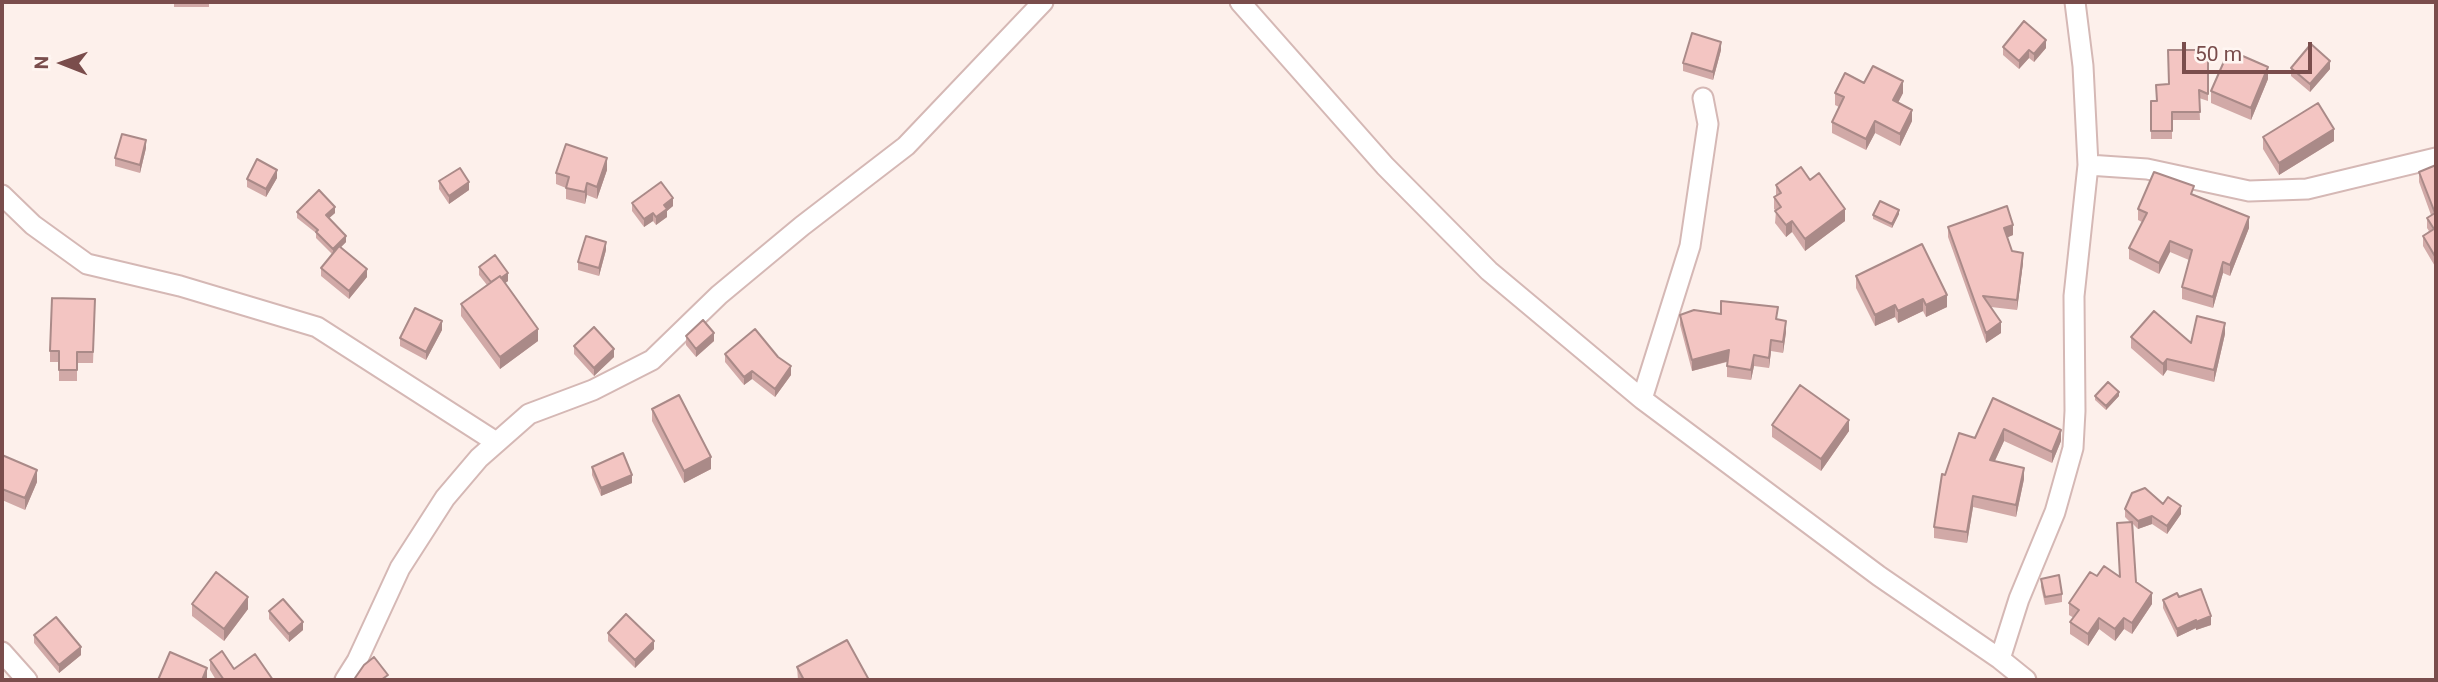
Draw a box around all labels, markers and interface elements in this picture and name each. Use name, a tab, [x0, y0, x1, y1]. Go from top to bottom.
north arrow	[28, 28, 98, 98]
scale bar	[2186, 28, 2316, 72]
text: 50 m	[2195, 42, 2242, 66]
text: N	[30, 56, 53, 70]

